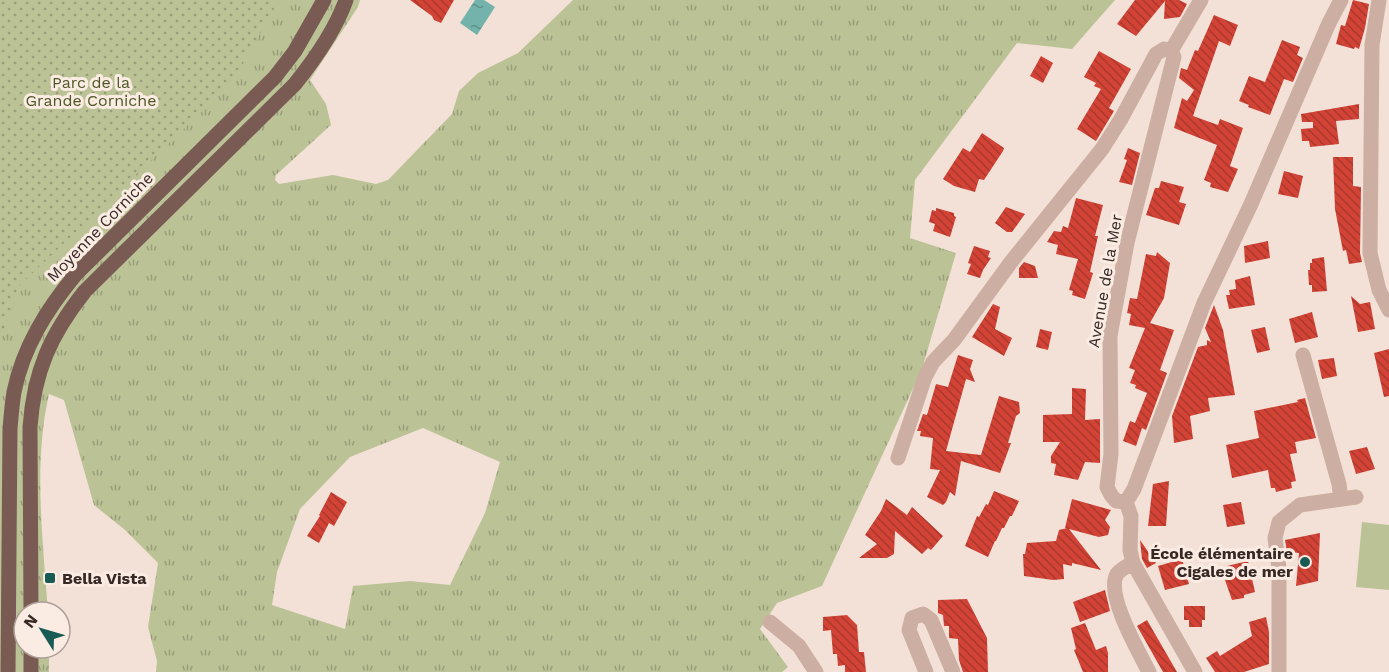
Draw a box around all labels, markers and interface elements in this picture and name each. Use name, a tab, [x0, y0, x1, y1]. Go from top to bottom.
park label: Parc de la Grande Corniche	[26, 73, 156, 110]
street label: Moyenne Corniche	[43, 169, 157, 285]
street label: Avenue de la Mer	[1084, 212, 1126, 349]
place label: École élémentaire Cigales de mer	[1150, 544, 1293, 581]
marker: École élémentaire Cigales de mer	[1298, 555, 1312, 569]
place label: Bella Vista	[62, 569, 147, 588]
marker: Bella Vista	[43, 571, 57, 585]
north arrow	[12, 600, 72, 660]
text: N	[19, 611, 42, 632]

